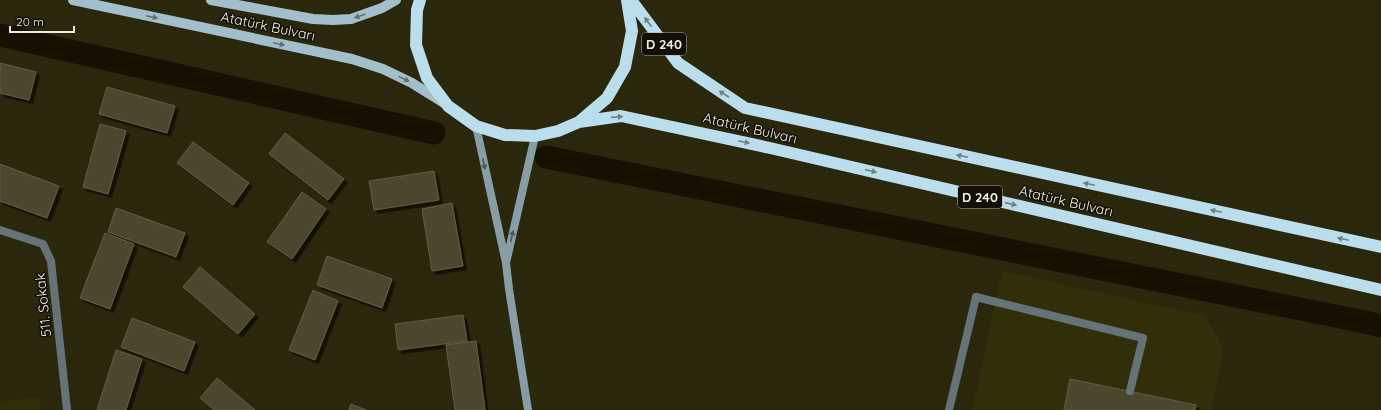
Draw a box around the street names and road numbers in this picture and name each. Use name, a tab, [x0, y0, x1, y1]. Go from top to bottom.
street label: Atatürk Bulvarı	[219, 7, 317, 45]
road number: D 240	[642, 33, 686, 55]
street label: Atatürk Bulvarı	[701, 108, 799, 148]
street label: Atatürk Bulvarı	[1017, 181, 1115, 221]
road number: D 240	[958, 186, 1002, 208]
street label: 511. Sokak	[31, 272, 55, 338]

